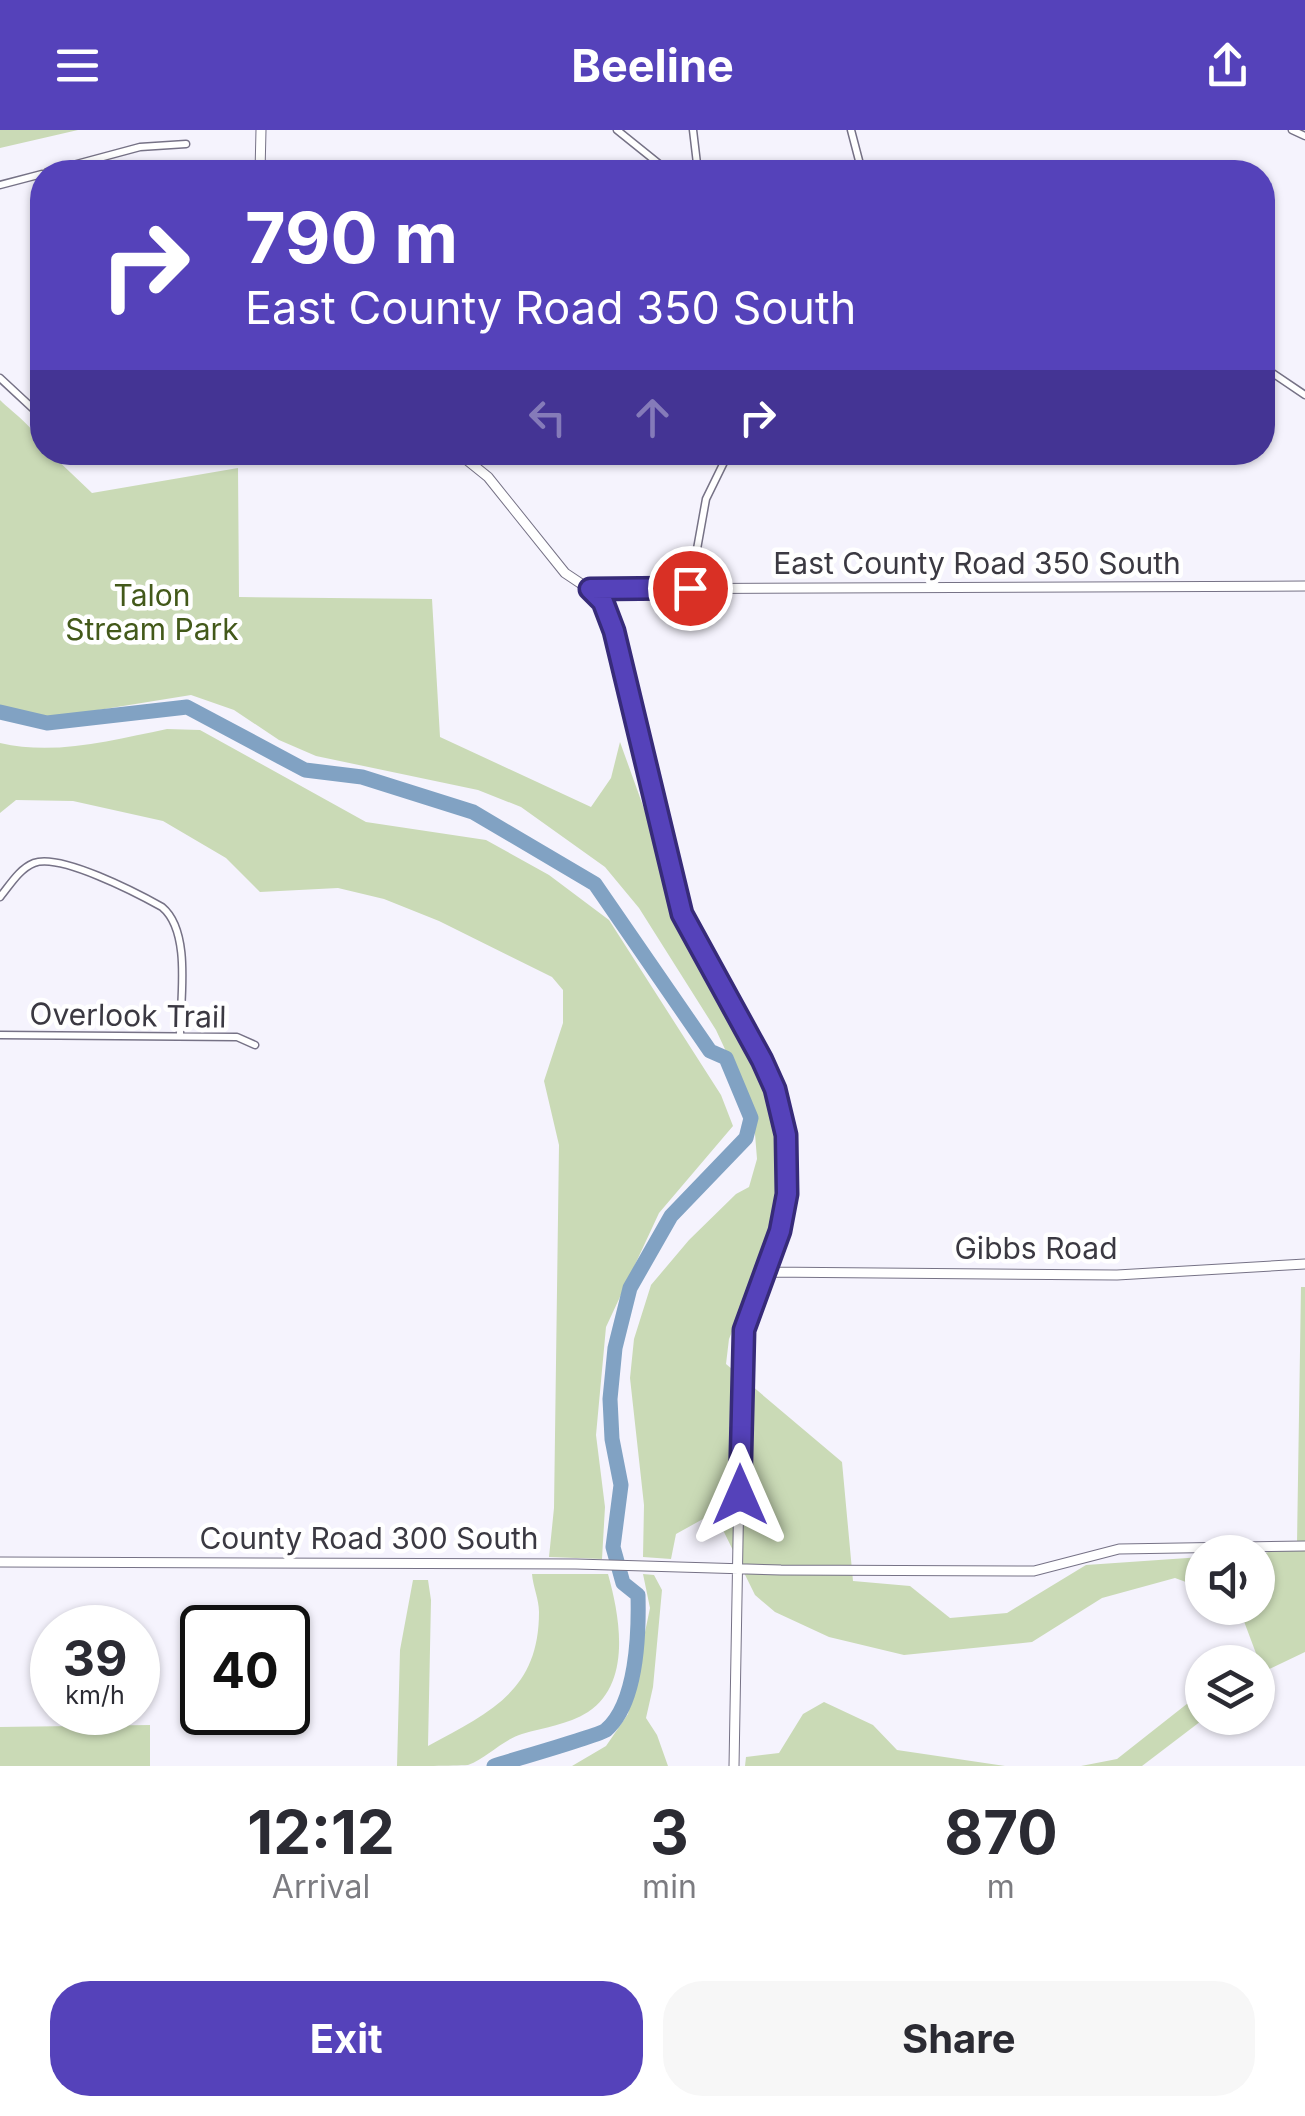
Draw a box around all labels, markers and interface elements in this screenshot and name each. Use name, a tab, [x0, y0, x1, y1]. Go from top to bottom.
icon: menu	[50, 38, 105, 93]
text: Beeline	[571, 38, 734, 93]
icon: share	[1200, 38, 1255, 93]
text: 790 m	[245, 195, 458, 280]
icon: right	[80, 200, 210, 330]
text: East County Road 350 South	[245, 280, 856, 335]
icon: left	[520, 390, 575, 445]
icon: ahead	[625, 390, 680, 445]
icon: right	[730, 390, 785, 445]
street label: East County Road 350 South	[773, 545, 1181, 581]
pin	[648, 546, 733, 631]
icon: arrive	[663, 561, 718, 616]
park label: Talon Stream Park	[65, 577, 239, 647]
street label: Overlook Trail	[29, 995, 227, 1035]
street label: Gibbs Road	[954, 1230, 1118, 1266]
position arrow	[688, 1443, 792, 1547]
street label: County Road 300 South	[199, 1520, 539, 1556]
map controls	[1185, 1535, 1275, 1735]
button: sound	[1185, 1535, 1275, 1625]
speed limit sign: 40	[180, 1605, 310, 1735]
text: 39	[63, 1628, 127, 1688]
button: layers	[1185, 1645, 1275, 1735]
text: km/h	[65, 1680, 125, 1710]
text: 12:12	[247, 1796, 395, 1868]
text: 3	[650, 1796, 689, 1868]
text: 870	[944, 1796, 1058, 1868]
text: Arrival	[272, 1867, 370, 1906]
text: min	[642, 1867, 697, 1906]
text: m	[987, 1867, 1015, 1906]
button: Exit	[50, 1981, 643, 2096]
button: Share	[663, 1981, 1255, 2096]

